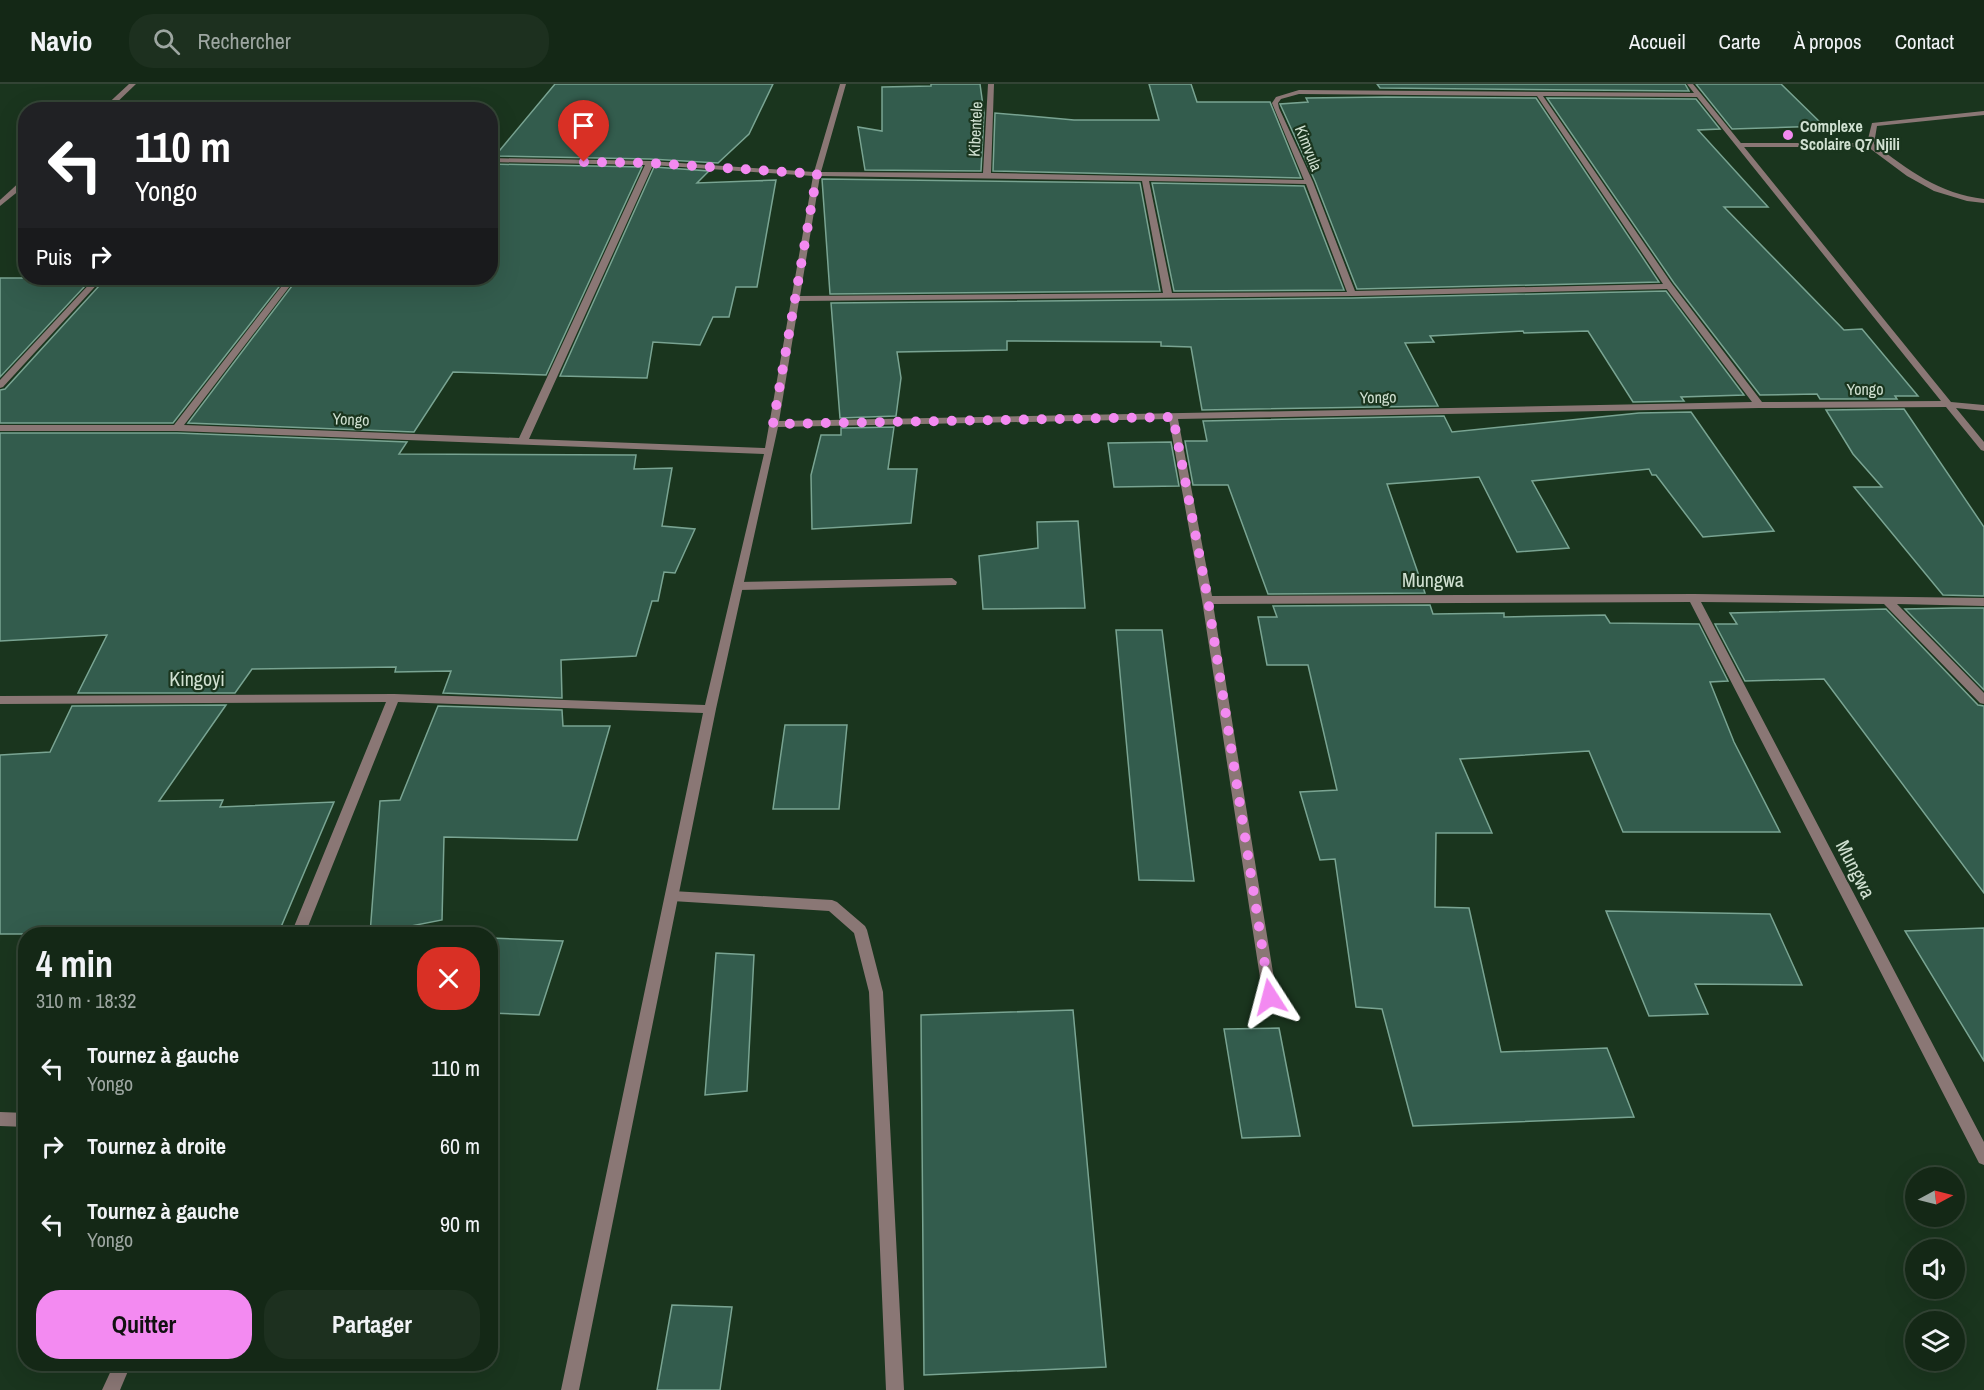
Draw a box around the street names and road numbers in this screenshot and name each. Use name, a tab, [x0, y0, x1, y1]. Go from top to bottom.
street label: Kibentele	[963, 101, 987, 157]
street label: Kimvula	[1290, 122, 1328, 175]
street label: Yongo	[1847, 378, 1883, 400]
street label: Yongo	[1359, 386, 1397, 408]
street label: Yongo	[332, 407, 370, 431]
street label: Mungwa	[1402, 566, 1464, 593]
street label: Kingoyi	[169, 665, 225, 692]
street label: Mungwa	[1830, 835, 1882, 903]

